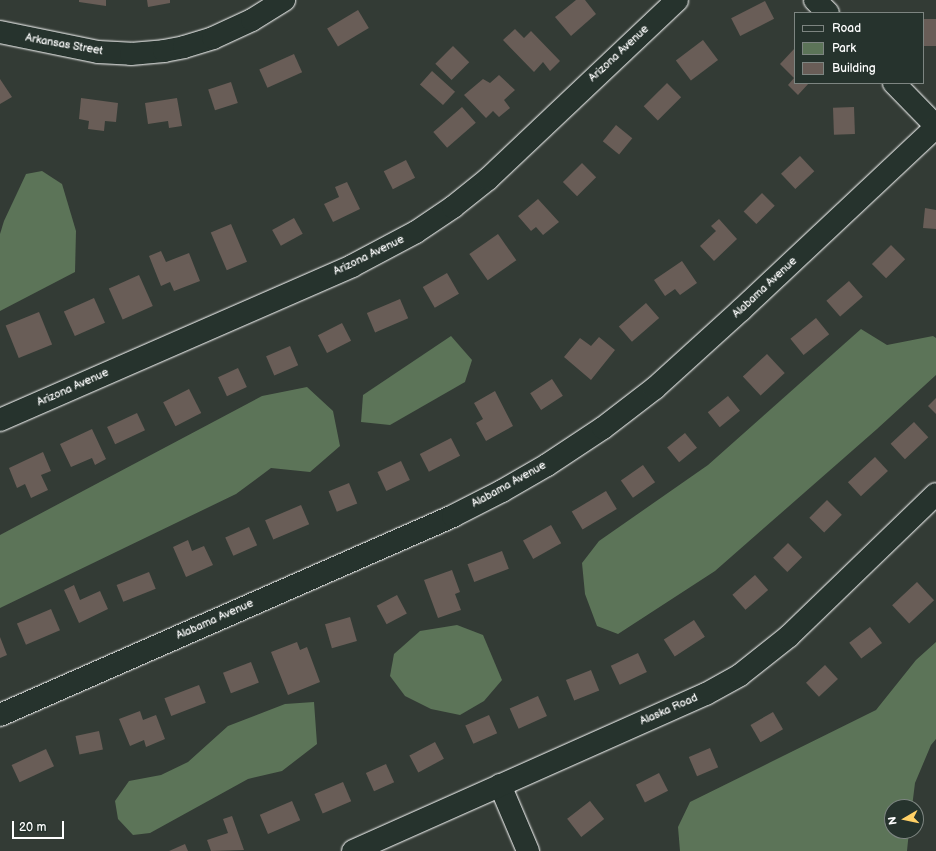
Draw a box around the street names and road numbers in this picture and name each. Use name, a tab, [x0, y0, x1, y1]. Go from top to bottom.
street label: Arizona Avenue	[586, 23, 652, 85]
street label: Arkansas Street	[24, 32, 104, 58]
street label: Arizona Avenue	[332, 233, 406, 279]
street label: Alabama Avenue	[730, 255, 800, 321]
street label: Arizona Avenue	[35, 366, 111, 410]
street label: Alabama Avenue	[470, 459, 548, 511]
street label: Alabama Avenue	[174, 597, 256, 643]
street label: Alaska Road	[638, 691, 700, 729]

